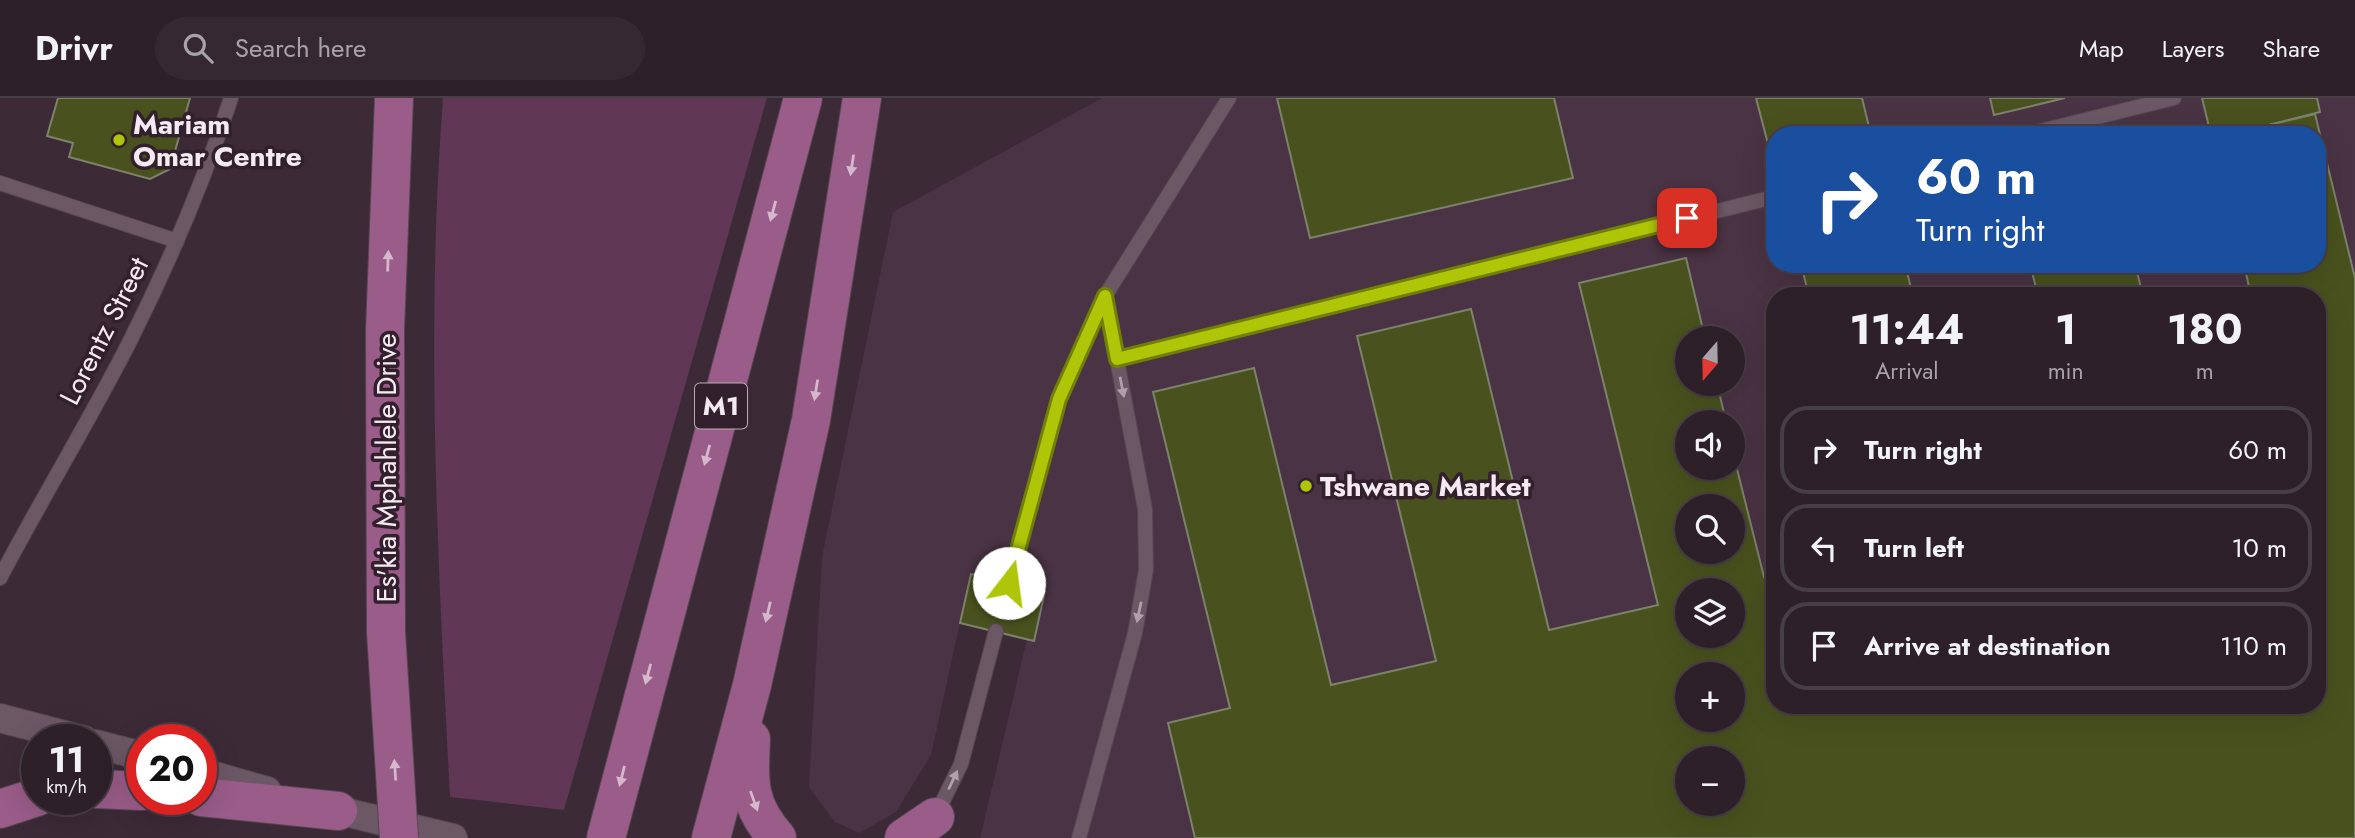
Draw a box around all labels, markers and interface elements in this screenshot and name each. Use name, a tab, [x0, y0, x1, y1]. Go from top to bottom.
search box	[155, 17, 645, 80]
text: Drivr	[35, 25, 113, 72]
icon: search	[179, 29, 217, 67]
text: Search here	[235, 29, 366, 67]
text: Map	[2079, 31, 2124, 66]
text: Layers	[2162, 31, 2224, 66]
text: Share	[2262, 31, 2320, 66]
place label: Mariam Omar Centre	[133, 104, 302, 177]
marker: Mariam Omar Centre	[111, 132, 127, 148]
text: 60 m	[1916, 142, 2036, 212]
one-way arrow	[846, 154, 857, 176]
icon: right	[1801, 154, 1892, 245]
pin	[1657, 188, 1717, 248]
icon: arrive	[1668, 199, 1706, 237]
one-way arrow	[767, 200, 778, 222]
text: Turn right	[1916, 207, 2045, 253]
street label: Lorentz Street	[49, 250, 159, 412]
one-way arrow	[382, 250, 393, 272]
text: 11:44	[1849, 299, 1964, 360]
text: 1	[2055, 299, 2076, 360]
text: 180	[2167, 299, 2243, 360]
north arrow	[1675, 326, 1745, 396]
map controls	[1675, 326, 1745, 816]
street label: Es'kia Mphahlele Drive	[366, 333, 407, 603]
text: Arrival	[1875, 354, 1939, 388]
text: min	[2048, 354, 2084, 388]
text: m	[2196, 354, 2214, 388]
one-way arrow	[1117, 376, 1128, 398]
one-way arrow	[810, 379, 821, 401]
road number: M1	[695, 384, 747, 428]
button: sound	[1675, 410, 1745, 480]
icon: right	[1805, 431, 1843, 469]
text: Turn right	[1864, 431, 1982, 469]
text: 60 m	[2228, 431, 2287, 469]
one-way arrow	[702, 444, 712, 465]
place label: Tshwane Market	[1320, 466, 1531, 507]
marker: Tshwane Market	[1298, 478, 1314, 494]
button: search	[1675, 494, 1745, 564]
icon: left	[1805, 529, 1843, 567]
text: Turn left	[1864, 529, 1964, 567]
text: 10 m	[2232, 529, 2287, 567]
position arrow	[972, 546, 1046, 620]
button: layers	[1675, 578, 1745, 648]
one-way arrow	[1134, 601, 1145, 623]
one-way arrow	[763, 602, 774, 624]
icon: arrive	[1805, 627, 1843, 665]
text: Arrive at destination	[1864, 627, 2111, 665]
text: 110 m	[2220, 627, 2287, 665]
button: +	[1675, 662, 1745, 732]
one-way arrow	[643, 664, 653, 685]
speed limit sign: 20	[126, 724, 217, 815]
text: 11	[49, 735, 84, 785]
button: −	[1675, 746, 1745, 816]
one-way arrow	[389, 759, 400, 781]
one-way arrow	[616, 765, 627, 787]
one-way arrow	[947, 770, 959, 790]
text: km/h	[46, 774, 87, 800]
one-way arrow	[749, 791, 760, 812]

